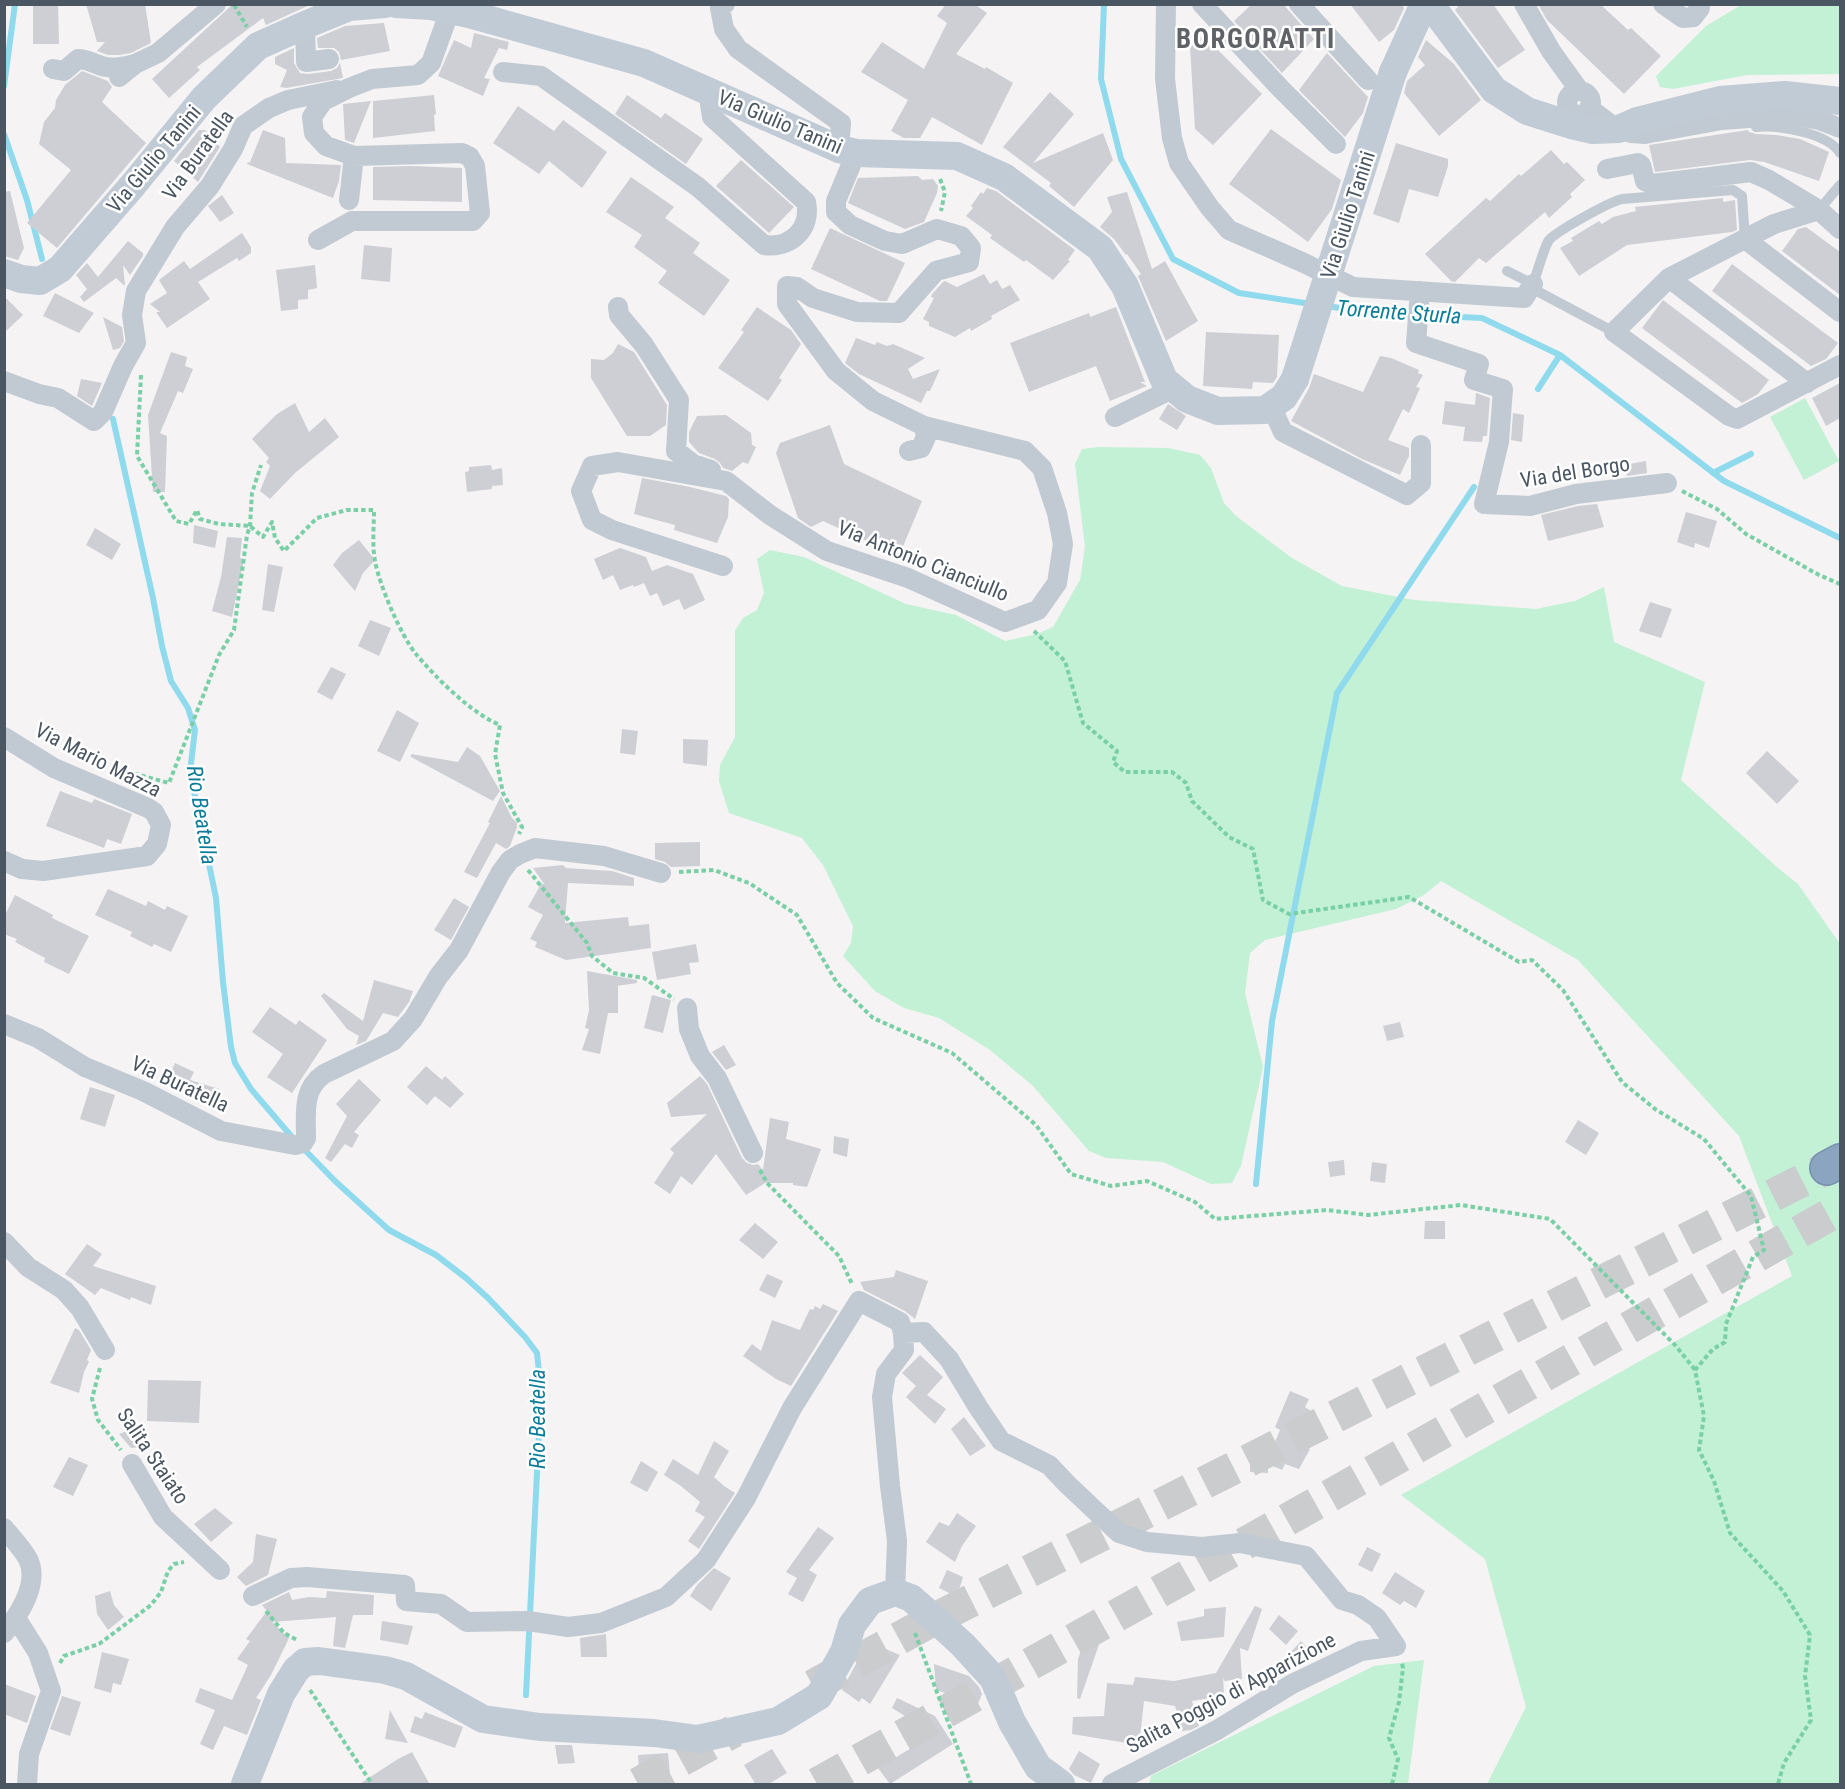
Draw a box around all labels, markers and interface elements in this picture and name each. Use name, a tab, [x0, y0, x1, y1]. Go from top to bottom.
district label: BORGORATTI	[1176, 23, 1336, 55]
street label: Via Giulio Tanini	[714, 85, 846, 159]
street label: Via Giulio Tanini	[102, 100, 206, 218]
street label: Via Buratella	[157, 106, 239, 204]
street label: Via Giulio Tanini	[1316, 148, 1380, 282]
water label: Torrente Sturla	[1336, 295, 1462, 329]
street label: Via del Borgo	[1519, 452, 1631, 492]
street label: Via Antonio Cianciullo	[834, 516, 1012, 606]
street label: Via Mario Mazza	[31, 718, 165, 802]
water label: Rio Beatella	[182, 764, 222, 866]
street label: Via Buratella	[127, 1051, 233, 1117]
water label: Rio Beatella	[525, 1369, 550, 1469]
street label: Salita Staiato	[112, 1404, 194, 1508]
street label: Salita Poggio di Apparizione	[1122, 1628, 1340, 1758]

